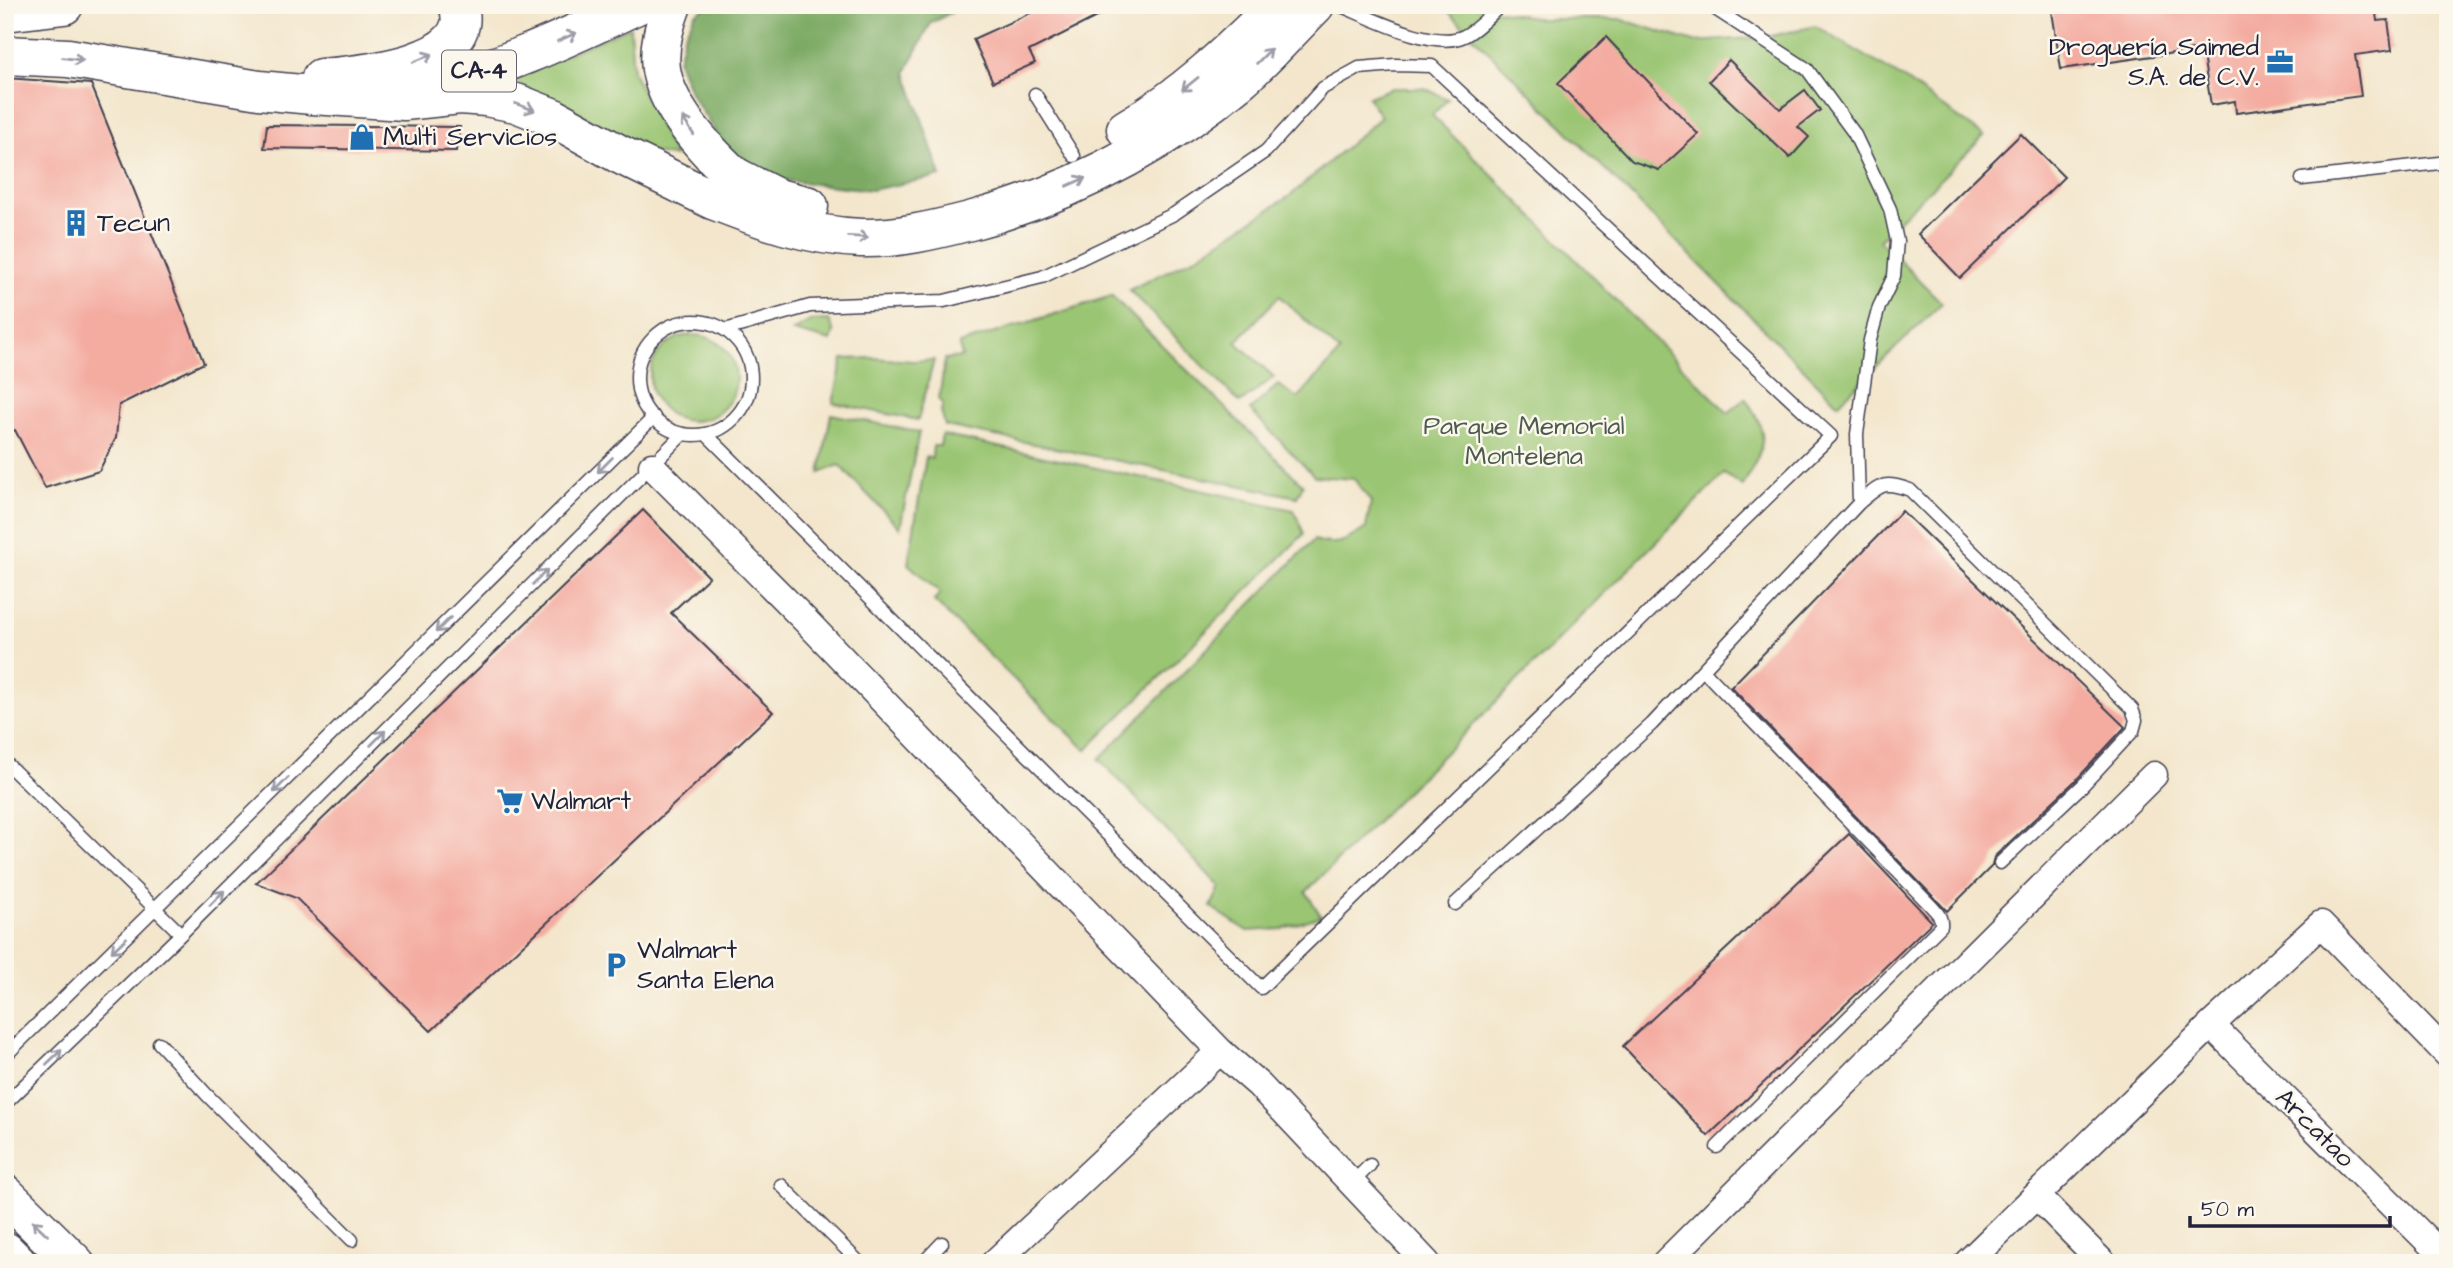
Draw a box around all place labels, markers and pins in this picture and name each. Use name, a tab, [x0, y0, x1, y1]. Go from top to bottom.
place label: Droguería Saimed S.A. de C.V.	[2049, 29, 2259, 95]
office icon: Droguería Saimed S.A. de C.V.	[2265, 47, 2295, 77]
place label: Multi Servicios	[383, 119, 557, 155]
shop icon: Multi Servicios	[347, 122, 377, 152]
place label: Tecun	[97, 205, 170, 241]
building icon: Tecun	[61, 208, 91, 238]
place label: Walmart	[531, 783, 632, 819]
supermarket icon: Walmart	[495, 786, 525, 816]
place label: Walmart Santa Elena	[637, 932, 774, 998]
parking icon: Walmart Santa Elena	[601, 950, 631, 980]

